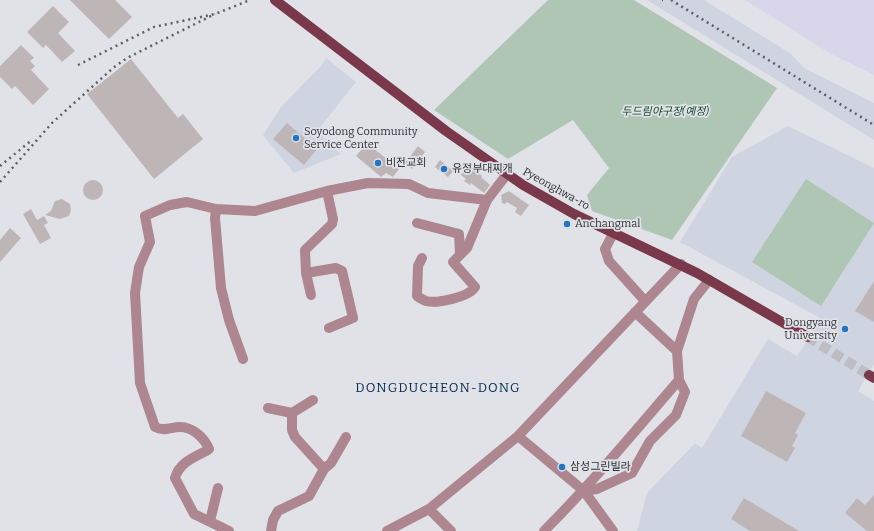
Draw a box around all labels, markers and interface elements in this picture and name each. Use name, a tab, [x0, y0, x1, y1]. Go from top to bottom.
park label: 두드림야구장(예정)	[621, 105, 709, 119]
place label: Soyodong Community Service Center	[304, 125, 417, 151]
marker: Soyodong Community Service Center	[291, 133, 301, 143]
place label: 비전교회	[386, 156, 426, 170]
marker: 비전교회	[373, 158, 383, 168]
place label: 유정부대찌개	[452, 162, 513, 176]
marker: 유정부대찌개	[439, 164, 449, 174]
street label: Pyeonghwa-ro	[520, 165, 592, 213]
place label: Anchangmal	[575, 217, 640, 231]
marker: Anchangmal	[562, 219, 572, 229]
place label: Dongyang University	[784, 316, 837, 342]
marker: Dongyang University	[840, 324, 850, 334]
district label: DONGDUCHEON-DONG	[355, 380, 521, 396]
place label: 삼성그린빌라	[570, 460, 631, 474]
marker: 삼성그린빌라	[557, 462, 567, 472]

